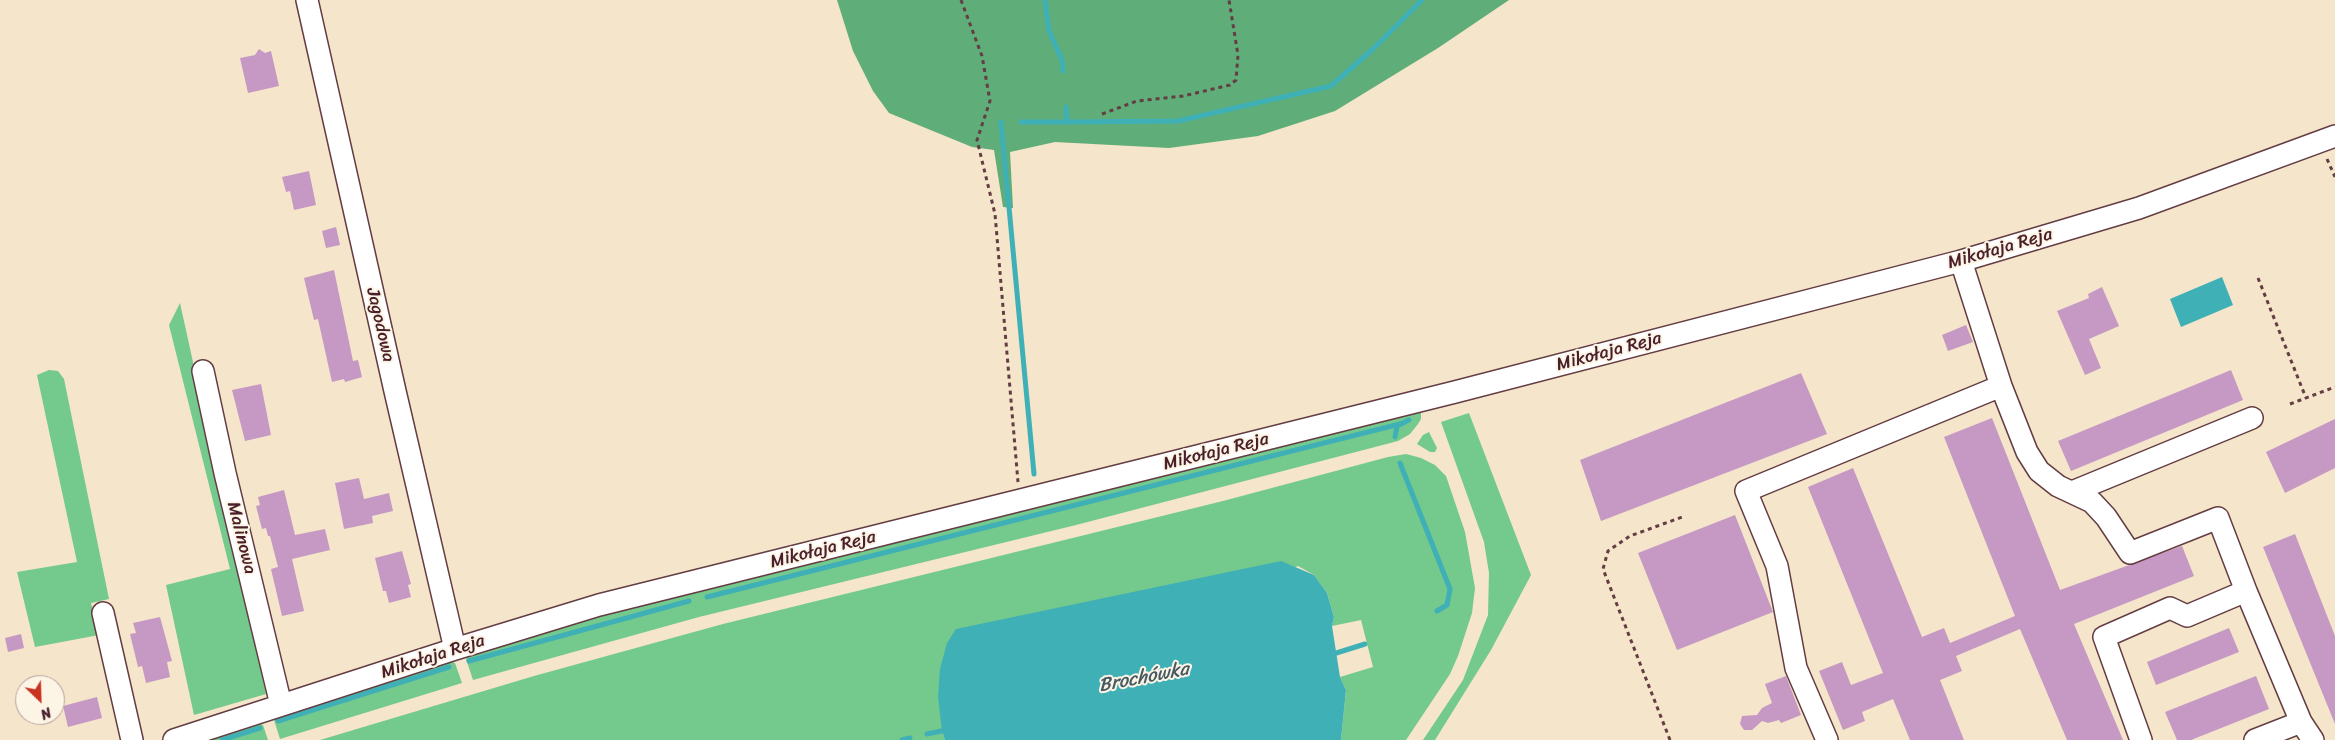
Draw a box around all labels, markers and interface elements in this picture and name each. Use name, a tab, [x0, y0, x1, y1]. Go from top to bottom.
street label: Mikołaja Reja	[1945, 224, 2055, 274]
street label: Jagodowa	[361, 286, 399, 364]
street label: Mikołaja Reja	[1554, 328, 1664, 376]
street label: Mikołaja Reja	[1161, 428, 1271, 476]
street label: Malinowa	[222, 500, 260, 576]
street label: Mikołaja Reja	[768, 526, 878, 574]
street label: Mikołaja Reja	[378, 630, 488, 684]
water label: Brochówka	[1097, 658, 1191, 698]
north arrow	[15, 675, 65, 725]
text: N	[36, 700, 55, 727]

